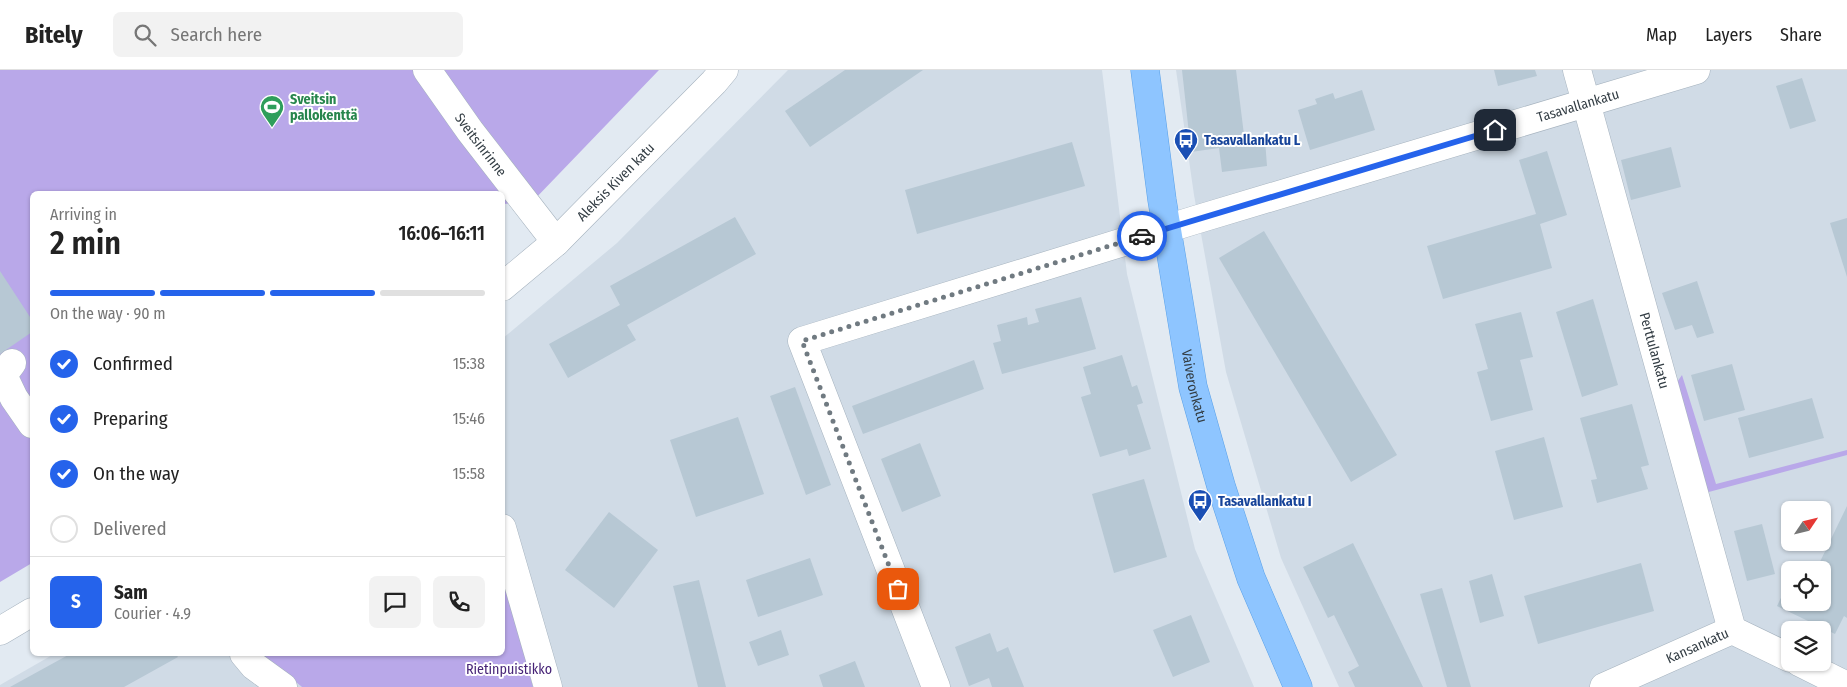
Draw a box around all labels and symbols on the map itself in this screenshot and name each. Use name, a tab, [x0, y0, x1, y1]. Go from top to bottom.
street label: Tasavallankatu	[1535, 86, 1621, 126]
place label: Sveitsin pallokenttä	[290, 91, 357, 124]
sports icon: Sveitsin pallokenttä	[259, 94, 285, 128]
pin	[1474, 109, 1516, 151]
street label: Sveitsinrinne	[451, 110, 510, 180]
bus stop icon: Tasavallankatu L	[1173, 127, 1199, 161]
place label: Tasavallankatu L	[1204, 132, 1301, 149]
street label: Aleksis Kiven katu	[574, 139, 658, 225]
courier	[1117, 211, 1167, 261]
street label: Perttulankatu	[1636, 311, 1673, 391]
street label: Vaiveronkatu	[1178, 348, 1211, 425]
bus stop icon: Tasavallankatu I	[1187, 488, 1213, 522]
place label: Tasavallankatu I	[1218, 493, 1312, 510]
north arrow	[1781, 501, 1831, 551]
pin	[877, 568, 919, 610]
street label: Kansankatu	[1663, 625, 1731, 667]
park label: Rietinpuistikko	[466, 661, 552, 678]

